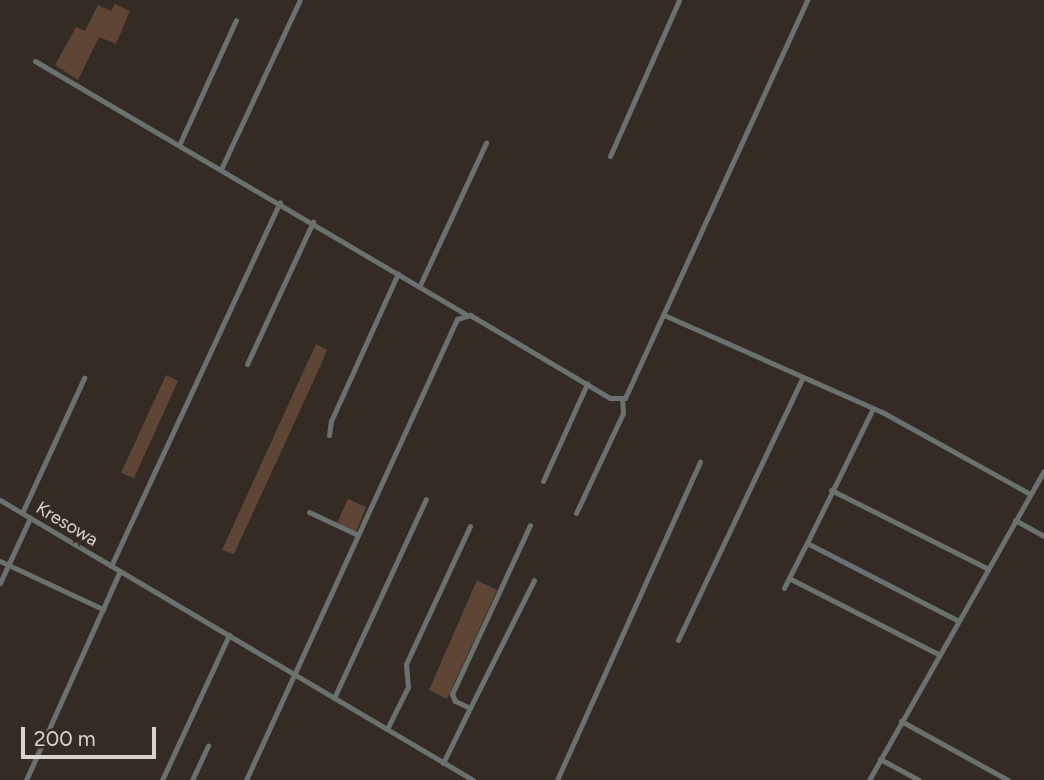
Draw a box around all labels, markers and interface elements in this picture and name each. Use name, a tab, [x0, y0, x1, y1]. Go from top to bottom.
street label: Kresowa	[32, 497, 102, 551]
scale bar	[24, 714, 159, 758]
text: 200 m	[34, 726, 96, 751]

